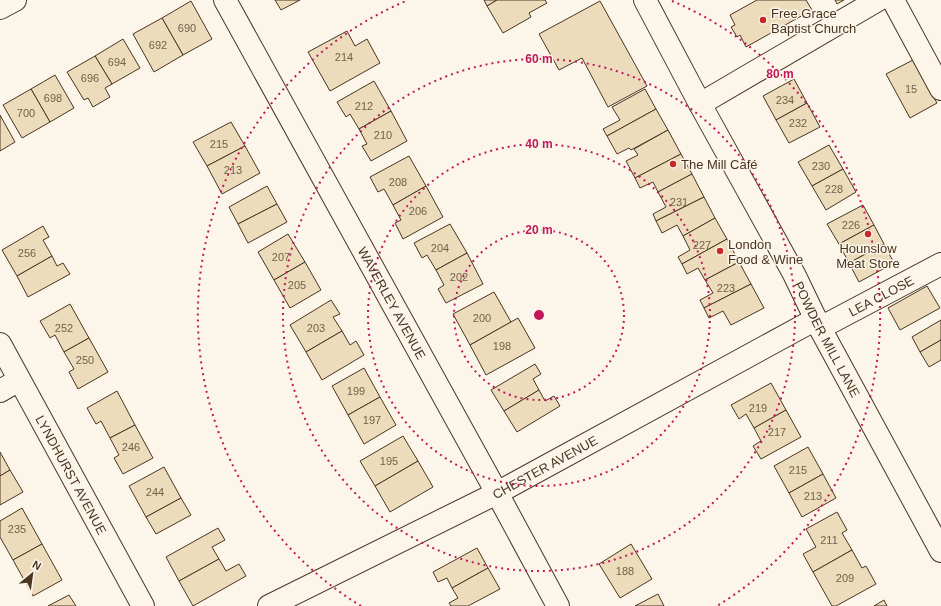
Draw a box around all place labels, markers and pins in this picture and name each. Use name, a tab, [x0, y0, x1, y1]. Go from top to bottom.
place label: Free Grace Baptist Church	[771, 6, 856, 36]
marker: Free Grace Baptist Church	[758, 15, 768, 25]
place label: The Mill Café	[681, 157, 758, 172]
marker: The Mill Café	[668, 159, 678, 169]
marker: Hounslow Meat Store	[863, 229, 873, 239]
place label: London Food & Wine	[728, 237, 803, 267]
place label: Hounslow Meat Store	[836, 241, 900, 271]
marker: London Food & Wine	[715, 246, 725, 256]
centre of rings	[532, 308, 546, 322]

